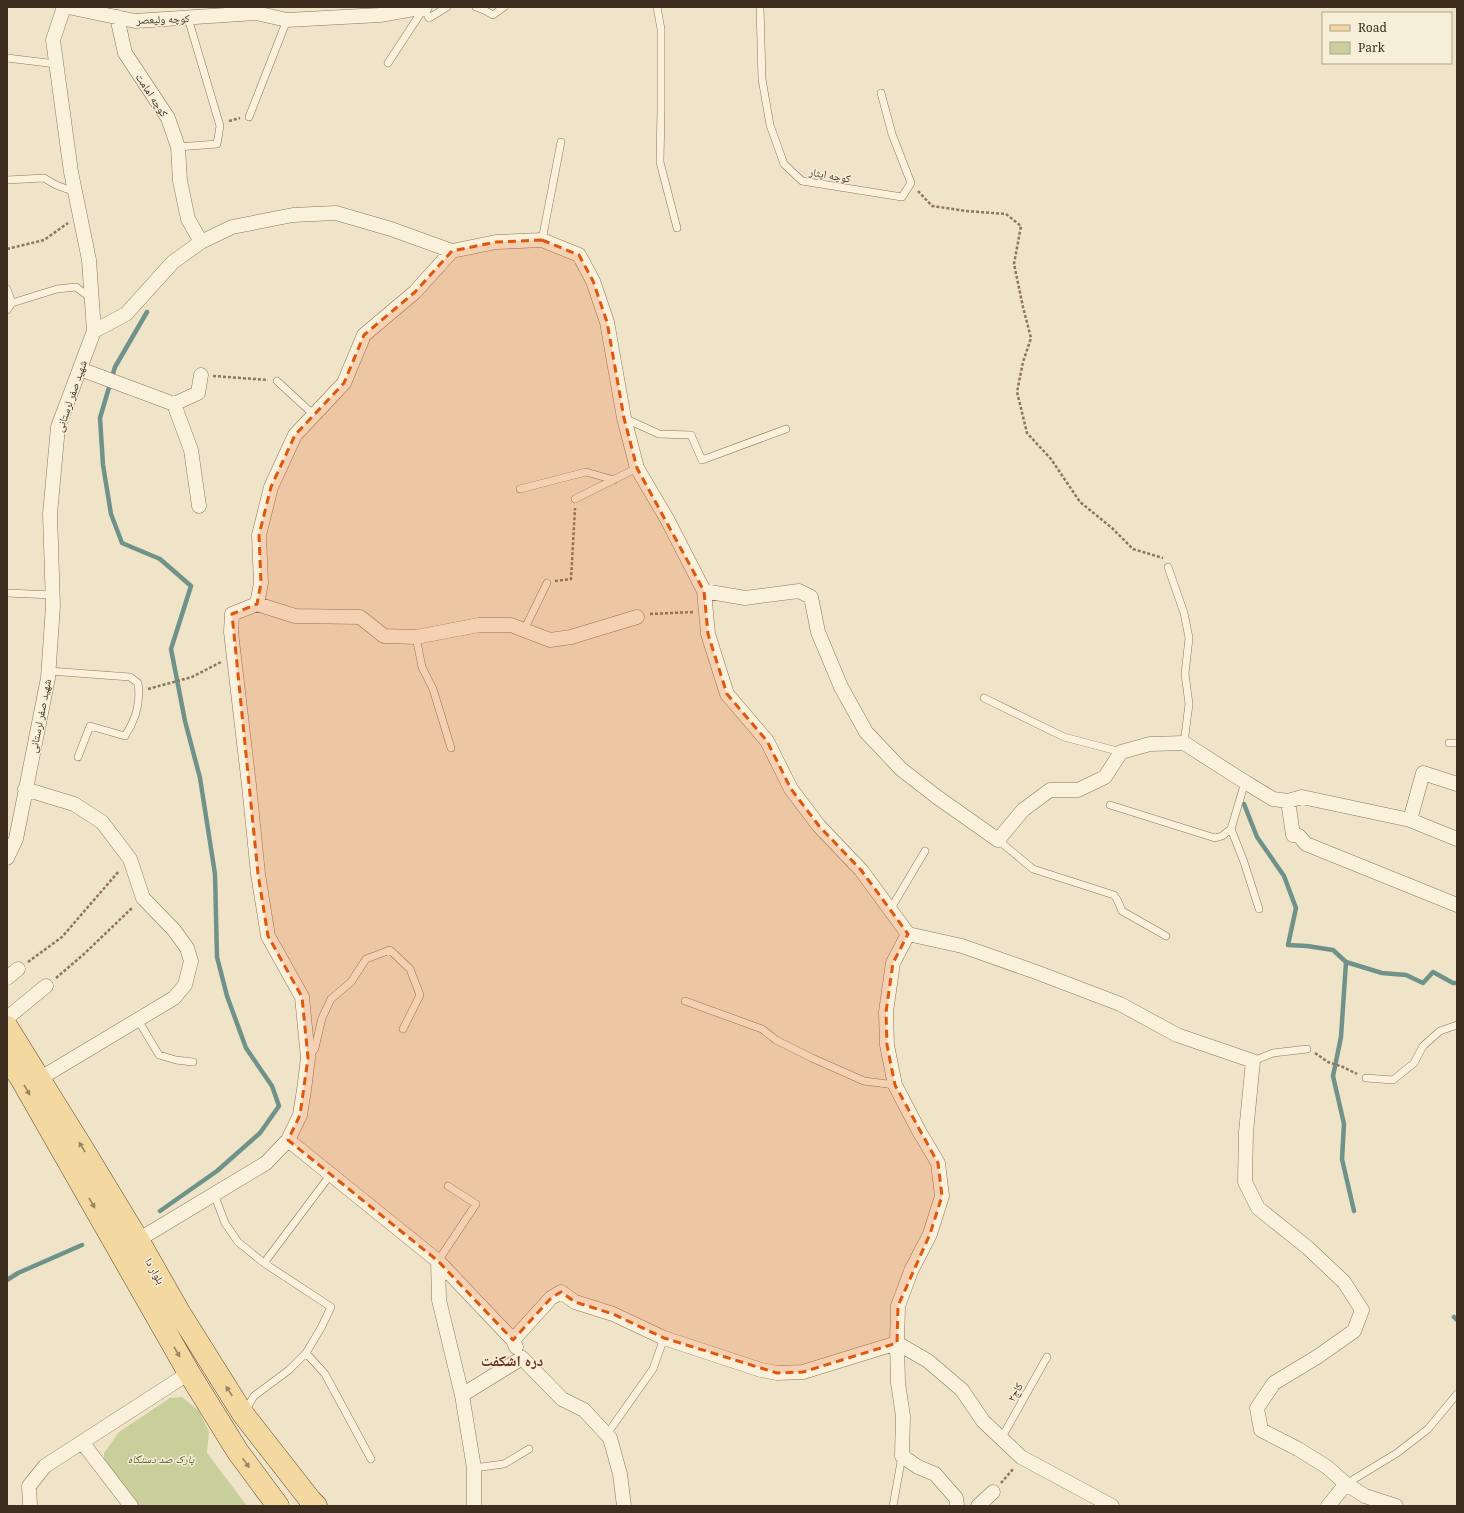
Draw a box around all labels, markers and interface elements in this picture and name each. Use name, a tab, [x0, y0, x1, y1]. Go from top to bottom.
street label: کوچه ولیعصر	[135, 10, 190, 27]
legend	[1322, 12, 1452, 64]
text: Road	[1358, 19, 1388, 36]
text: Park	[1358, 39, 1386, 56]
street label: کوچه امامت	[133, 70, 172, 120]
street label: کوچه ایثار	[807, 163, 852, 186]
street label: شهید صفر لرستانی	[51, 358, 90, 434]
street label: شهید صفر لرستانی	[25, 678, 54, 754]
one-way arrow	[24, 1084, 31, 1096]
one-way arrow	[79, 1141, 86, 1153]
one-way arrow	[88, 1197, 95, 1209]
street label: بلوار دا	[142, 1255, 169, 1287]
one-way arrow	[174, 1346, 181, 1358]
district label: دره اشکفت	[481, 1350, 543, 1370]
street label: کاج۲	[1003, 1379, 1026, 1404]
one-way arrow	[225, 1385, 233, 1396]
park label: پارک صد دستگاه	[128, 1451, 194, 1466]
one-way arrow	[241, 1457, 250, 1468]

